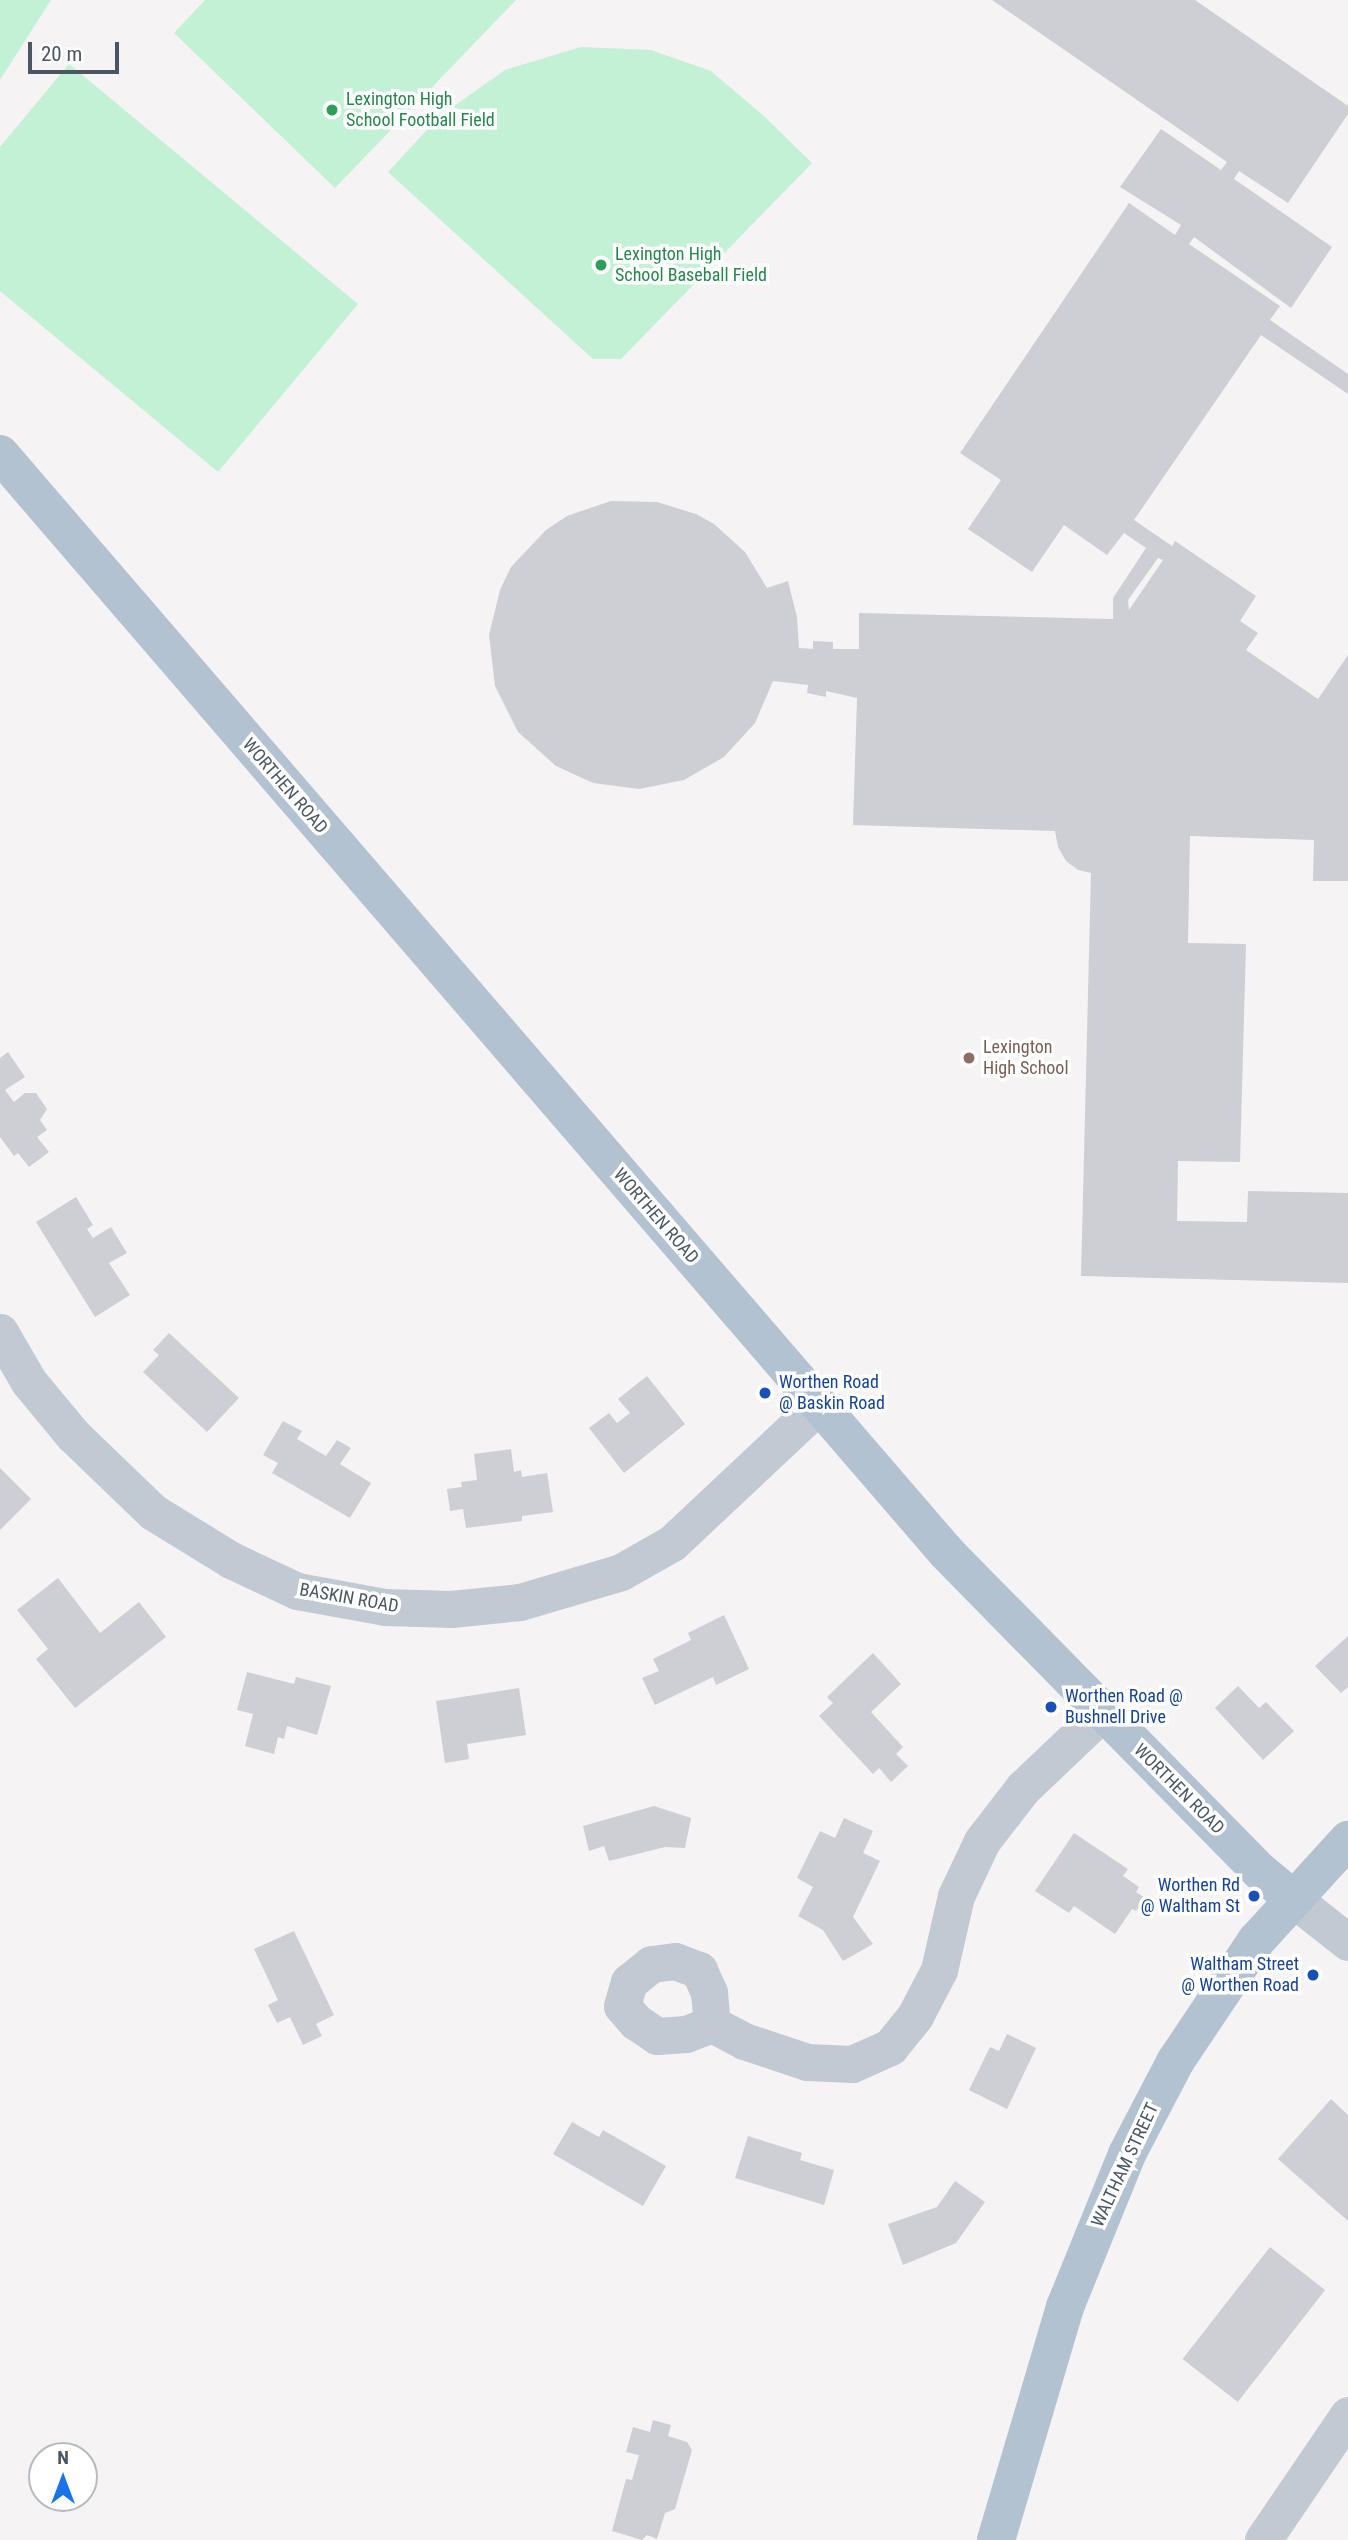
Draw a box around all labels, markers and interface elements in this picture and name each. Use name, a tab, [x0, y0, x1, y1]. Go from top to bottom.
scale bar	[32, 28, 122, 72]
text: 20 m	[41, 42, 82, 66]
place label: Lexington High School Football Field	[346, 89, 495, 132]
marker: Lexington High School Football Field	[324, 102, 340, 118]
place label: Lexington High School Baseball Field	[615, 244, 767, 286]
marker: Lexington High School Baseball Field	[593, 257, 609, 273]
street label: WORTHEN ROAD	[238, 734, 332, 838]
place label: Lexington High School	[983, 1037, 1069, 1080]
marker: Lexington High School	[961, 1050, 977, 1066]
street label: WORTHEN ROAD	[609, 1164, 703, 1268]
place label: Worthen Road @ Baskin Road	[779, 1372, 885, 1414]
marker: Worthen Road @ Baskin Road	[757, 1385, 773, 1401]
street label: BASKIN ROAD	[298, 1579, 400, 1617]
place label: Worthen Road @ Bushnell Drive	[1065, 1686, 1183, 1728]
marker: Worthen Road @ Bushnell Drive	[1043, 1699, 1059, 1715]
street label: WORTHEN ROAD	[1129, 1739, 1229, 1839]
place label: Worthen Rd @ Waltham St	[1141, 1875, 1240, 1918]
marker: Worthen Rd @ Waltham St	[1246, 1888, 1262, 1904]
place label: Waltham Street @ Worthen Road	[1181, 1954, 1299, 1996]
marker: Waltham Street @ Worthen Road	[1305, 1967, 1321, 1983]
street label: WALTHAM STREET	[1087, 2100, 1163, 2230]
north arrow	[28, 2442, 98, 2512]
text: N	[57, 2446, 69, 2469]

